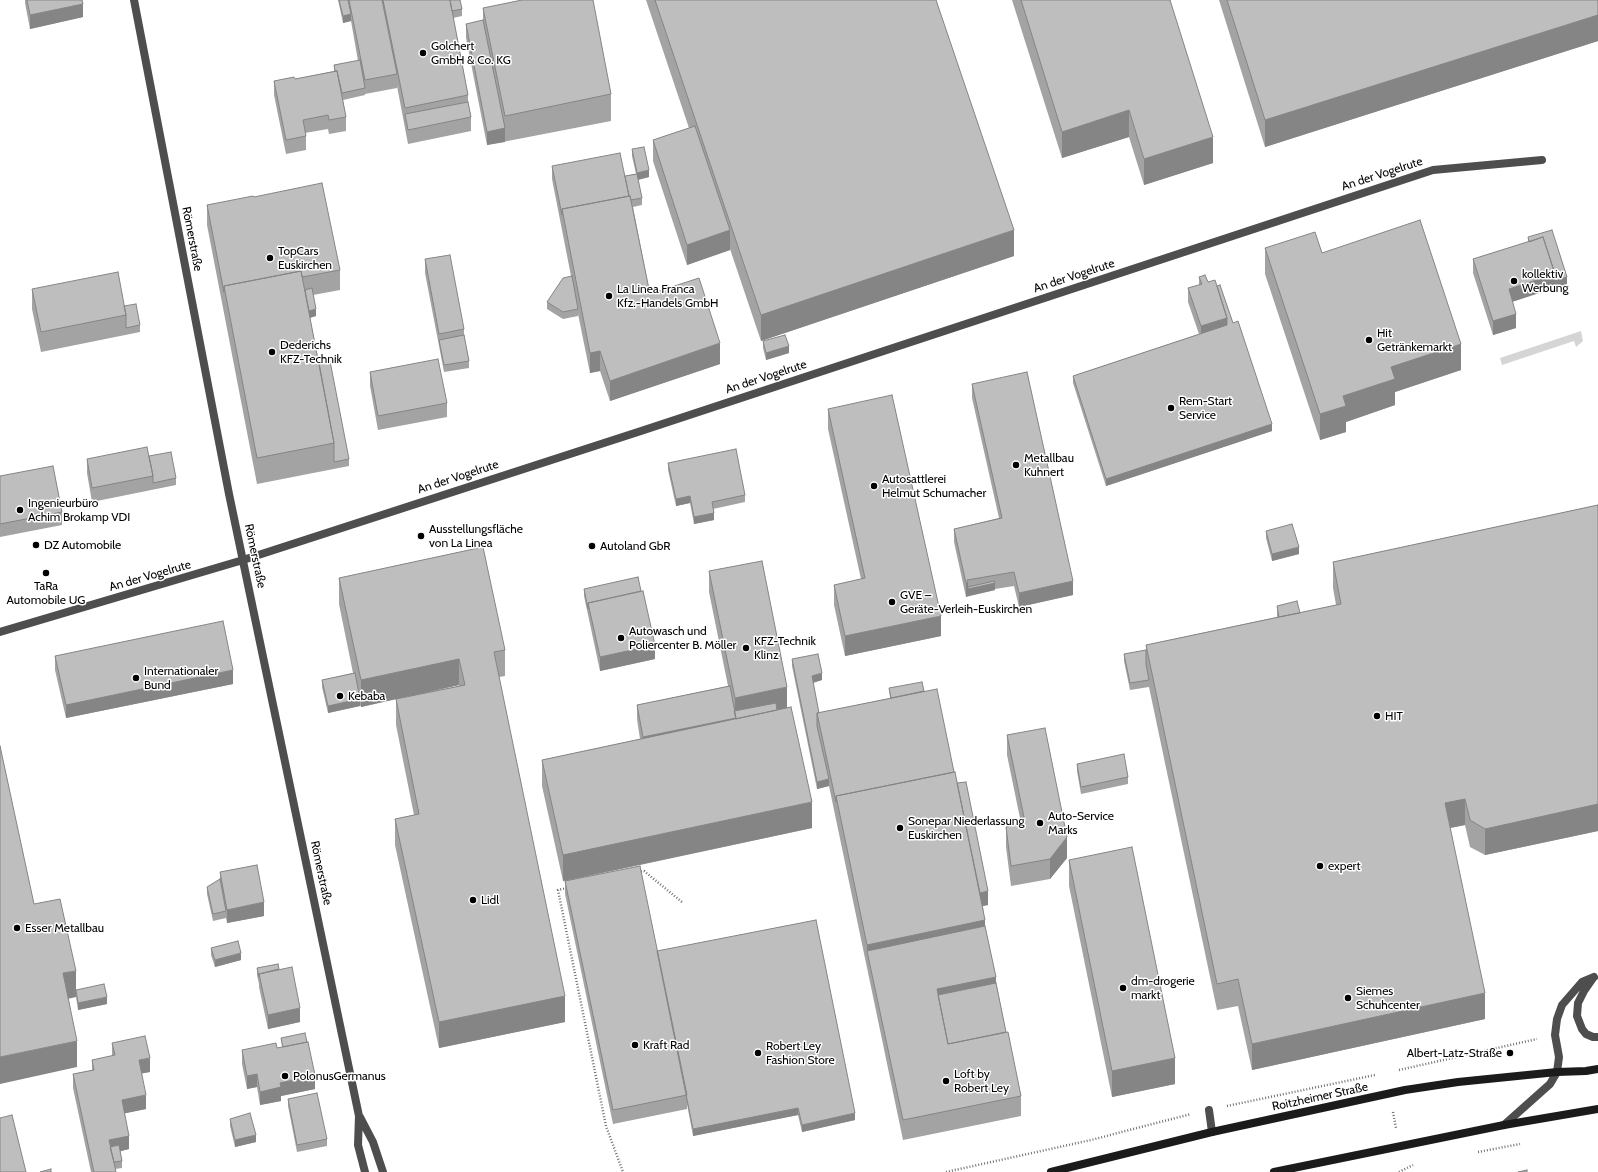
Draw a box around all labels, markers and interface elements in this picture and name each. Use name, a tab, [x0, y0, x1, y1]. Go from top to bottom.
place label: Golchert GmbH & Co. KG	[431, 39, 511, 67]
marker: Golchert GmbH & Co. KG	[418, 48, 428, 58]
street label: An der Vogelrute	[1340, 154, 1424, 194]
street label: Römerstraße	[179, 205, 205, 273]
place label: TopCars Euskirchen	[278, 244, 332, 272]
marker: TopCars Euskirchen	[265, 253, 275, 263]
street label: An der Vogelrute	[1032, 256, 1116, 296]
place label: kollektiv Werbung	[1522, 267, 1568, 295]
marker: kollektiv Werbung	[1509, 276, 1519, 286]
place label: La Linea Franca Kfz.-Handels GmbH	[617, 282, 718, 310]
marker: La Linea Franca Kfz.-Handels GmbH	[604, 291, 614, 301]
place label: Hit Getränkemarkt	[1377, 326, 1452, 354]
marker: Hit Getränkemarkt	[1364, 335, 1374, 345]
place label: Dederichs KFZ-Technik	[280, 338, 342, 366]
marker: Dederichs KFZ-Technik	[267, 347, 277, 357]
street label: An der Vogelrute	[724, 357, 808, 397]
place label: Rem-Start Service	[1179, 394, 1232, 422]
marker: Rem-Start Service	[1166, 403, 1176, 413]
place label: Metallbau Kuhnert	[1024, 451, 1074, 479]
street label: An der Vogelrute	[416, 457, 500, 497]
marker: Metallbau Kuhnert	[1011, 460, 1021, 470]
place label: Autosattlerei Helmut Schumacher	[882, 472, 986, 500]
marker: Autosattlerei Helmut Schumacher	[869, 481, 879, 491]
place label: Ingenieurbüro Achim Brokamp VDI	[28, 496, 130, 524]
marker: Ingenieurbüro Achim Brokamp VDI	[15, 505, 25, 515]
street label: Römerstraße	[241, 522, 269, 590]
place label: Ausstellungsfläche von La Linea	[429, 522, 523, 550]
marker: Ausstellungsfläche von La Linea	[416, 531, 426, 541]
place label: DZ Automobile	[44, 538, 121, 552]
place label: Autoland GbR	[600, 539, 670, 553]
marker: DZ Automobile	[31, 540, 41, 550]
marker: Autoland GbR	[587, 541, 597, 551]
street label: An der Vogelrute	[107, 557, 193, 595]
marker: TaRa Automobile UG	[41, 568, 51, 578]
place label: TaRa Automobile UG	[7, 579, 85, 607]
place label: GVE – Geräte-Verleih-Euskirchen	[900, 588, 1032, 616]
marker: GVE – Geräte-Verleih-Euskirchen	[887, 597, 897, 607]
place label: Autowasch und Poliercenter B. Möller	[629, 624, 736, 652]
marker: Autowasch und Poliercenter B. Möller	[616, 633, 626, 643]
place label: KFZ-Technik Klinz	[754, 634, 816, 662]
marker: KFZ-Technik Klinz	[741, 643, 751, 653]
place label: Internationaler Bund	[144, 664, 218, 692]
marker: Internationaler Bund	[131, 673, 141, 683]
place label: Kebaba	[348, 689, 385, 703]
marker: Kebaba	[335, 691, 345, 701]
place label: HIT	[1385, 709, 1403, 723]
marker: HIT	[1372, 711, 1382, 721]
place label: Auto-Service Marks	[1048, 809, 1114, 837]
place label: Sonepar Niederlassung Euskirchen	[908, 814, 1025, 842]
marker: Auto-Service Marks	[1035, 818, 1045, 828]
marker: Sonepar Niederlassung Euskirchen	[895, 823, 905, 833]
street label: Römerstraße	[307, 839, 335, 907]
place label: expert	[1328, 859, 1360, 873]
marker: expert	[1315, 861, 1325, 871]
place label: Lidl	[481, 893, 499, 907]
marker: Lidl	[468, 895, 478, 905]
place label: Esser Metallbau	[25, 921, 104, 935]
marker: Esser Metallbau	[12, 923, 22, 933]
place label: dm-drogerie markt	[1131, 974, 1195, 1002]
marker: dm-drogerie markt	[1118, 983, 1128, 993]
place label: Siemes Schuhcenter	[1356, 984, 1420, 1012]
marker: Siemes Schuhcenter	[1343, 993, 1353, 1003]
place label: Kraft Rad	[643, 1038, 690, 1052]
place label: Robert Ley Fashion Store	[766, 1039, 835, 1067]
marker: Kraft Rad	[630, 1040, 640, 1050]
place label: Albert-Latz-Straße	[1407, 1046, 1502, 1060]
marker: Robert Ley Fashion Store	[753, 1048, 763, 1058]
marker: Albert-Latz-Straße	[1505, 1048, 1515, 1058]
place label: Loft by Robert Ley	[954, 1067, 1009, 1095]
place label: PolonusGermanus	[293, 1069, 386, 1083]
marker: PolonusGermanus	[280, 1071, 290, 1081]
marker: Loft by Robert Ley	[941, 1076, 951, 1086]
street label: Roitzheimer Straße	[1271, 1080, 1369, 1114]

